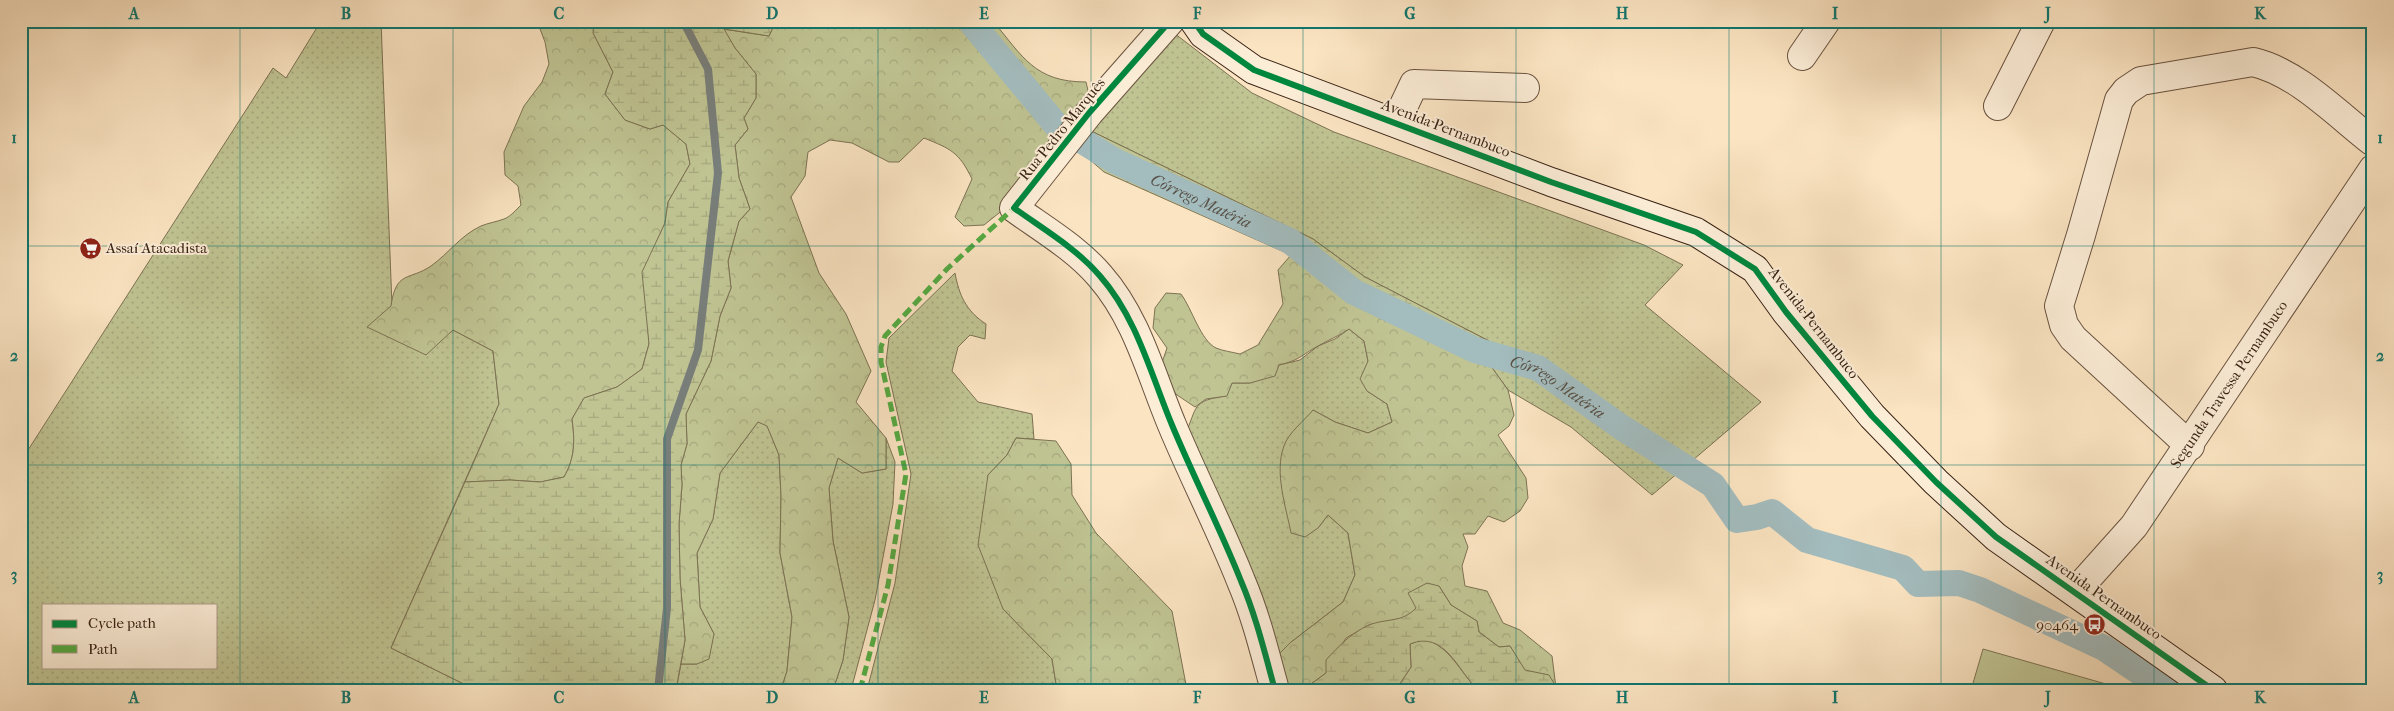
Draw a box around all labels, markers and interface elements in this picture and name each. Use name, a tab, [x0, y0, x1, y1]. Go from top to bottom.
text: A	[128, 4, 140, 23]
text: B	[341, 4, 351, 23]
text: C	[554, 4, 565, 23]
text: D	[766, 4, 778, 23]
text: E	[979, 4, 989, 23]
text: F	[1192, 4, 1202, 23]
text: G	[1404, 4, 1416, 23]
text: H	[1616, 4, 1629, 23]
text: I	[1832, 4, 1839, 23]
text: J	[2043, 4, 2051, 24]
text: K	[2254, 4, 2267, 23]
street label: Rua Pedro Marquês	[1015, 74, 1109, 184]
street label: Avenida Pernambuco	[1378, 95, 1513, 161]
text: 1	[11, 128, 17, 147]
text: 1	[2377, 128, 2383, 147]
water label: Córrego Matéria	[1148, 170, 1254, 232]
supermarket icon: Assaí Atacadista	[78, 236, 102, 260]
place label: Assaí Atacadista	[105, 239, 208, 257]
street label: Avenida Pernambuco	[1764, 263, 1863, 383]
street label: Segunda Travessa Pernambuco	[2166, 297, 2292, 472]
text: 2	[10, 346, 18, 365]
text: 2	[2376, 346, 2384, 365]
water label: Córrego Matéria	[1508, 352, 1609, 423]
street label: Avenida Pernambuco	[2042, 550, 2165, 644]
text: 3	[11, 565, 17, 585]
text: 3	[2377, 565, 2383, 585]
legend	[42, 604, 218, 668]
bus stop icon: 90464	[2082, 613, 2106, 637]
text: Cycle path	[88, 614, 156, 632]
place label: 90464	[2036, 616, 2079, 634]
text: Path	[88, 640, 118, 658]
text: A	[128, 688, 140, 707]
text: B	[341, 688, 351, 707]
text: C	[554, 688, 565, 707]
text: D	[766, 688, 778, 707]
text: E	[979, 688, 989, 707]
text: F	[1192, 688, 1202, 707]
text: G	[1404, 688, 1416, 707]
text: H	[1616, 688, 1629, 707]
text: I	[1832, 688, 1839, 707]
text: J	[2043, 688, 2051, 708]
text: K	[2254, 688, 2267, 707]

